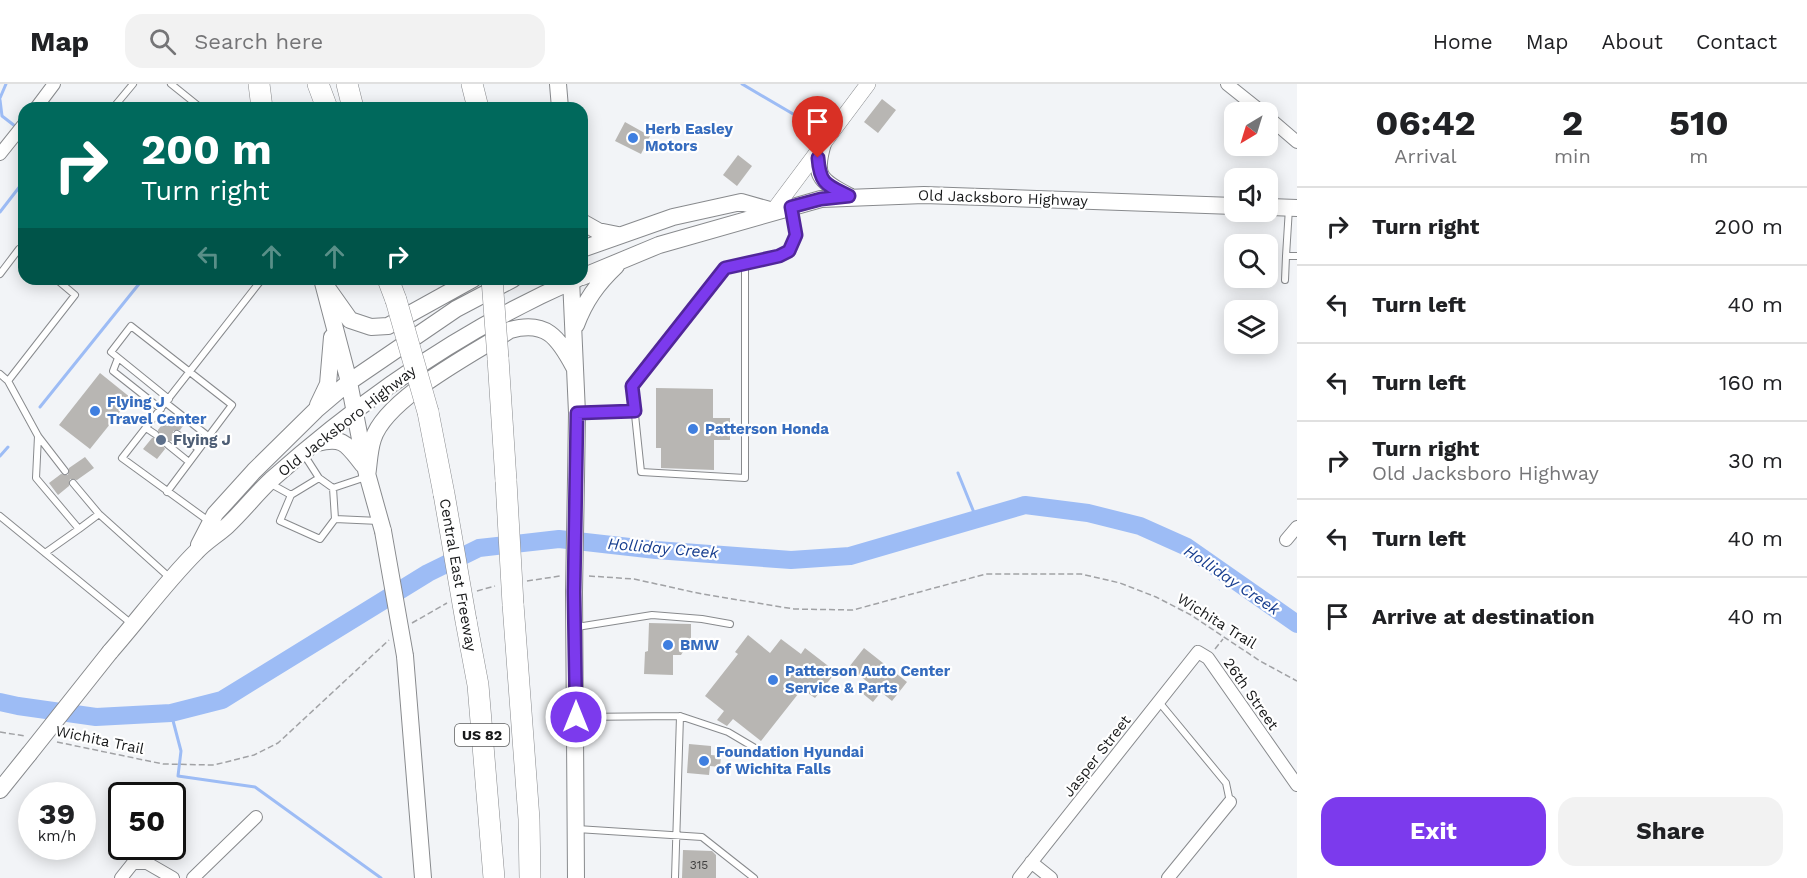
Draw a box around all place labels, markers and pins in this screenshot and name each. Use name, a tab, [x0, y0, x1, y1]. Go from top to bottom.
pin	[792, 96, 843, 158]
place label: Herb Easley Motors	[645, 120, 733, 155]
marker: Herb Easley Motors	[626, 131, 640, 145]
place label: Flying J Travel Center	[107, 393, 207, 428]
marker: Flying J Travel Center	[88, 404, 102, 418]
place label: Patterson Honda	[705, 420, 829, 438]
marker: Patterson Honda	[686, 422, 700, 436]
place label: Flying J	[173, 431, 231, 449]
marker: Flying J	[154, 433, 168, 447]
place label: BMW	[680, 636, 719, 654]
marker: BMW	[661, 638, 675, 652]
place label: Patterson Auto Center Service & Parts	[785, 662, 951, 697]
marker: Patterson Auto Center Service & Parts	[766, 673, 780, 687]
place label: Foundation Hyundai of Wichita Falls	[716, 743, 864, 778]
marker: Foundation Hyundai of Wichita Falls	[697, 754, 711, 768]

